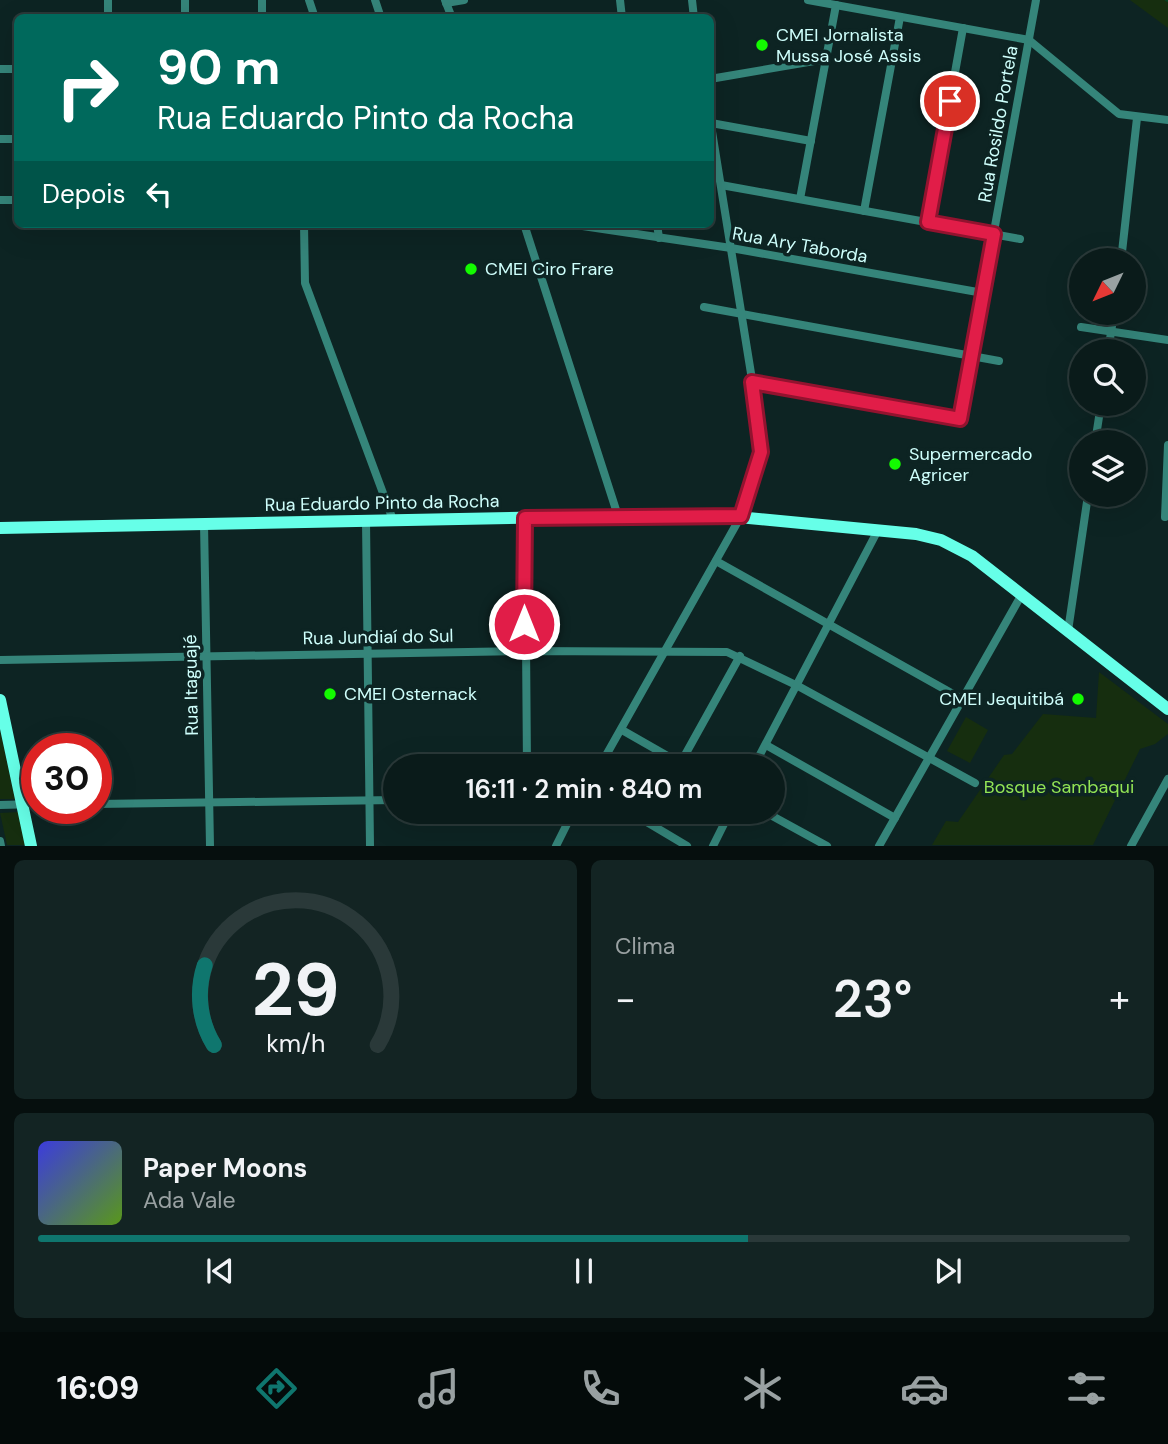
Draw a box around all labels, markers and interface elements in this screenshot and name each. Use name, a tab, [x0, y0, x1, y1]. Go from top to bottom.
place label: CMEI Jornalista Mussa José Assis	[776, 23, 921, 68]
text: 90 m	[157, 35, 280, 99]
marker: CMEI Jornalista Mussa José Assis	[754, 37, 770, 53]
icon: right	[42, 42, 133, 133]
street label: Rua Rosildo Portela	[972, 44, 1024, 204]
pin	[920, 71, 980, 131]
icon: arrive	[931, 82, 969, 120]
text: Rua Eduardo Pinto da Rocha	[157, 97, 574, 139]
icon: left	[140, 175, 178, 213]
text: Depois	[42, 177, 126, 211]
street label: Rua Ary Taborda	[731, 221, 869, 269]
north arrow	[1069, 248, 1146, 326]
map controls	[1069, 248, 1146, 507]
place label: CMEI Ciro Frare	[485, 257, 614, 281]
marker: CMEI Ciro Frare	[463, 261, 479, 277]
button: search	[1069, 339, 1146, 416]
button: layers	[1069, 430, 1146, 507]
place label: Supermercado Agricer	[909, 442, 1033, 487]
marker: Supermercado Agricer	[887, 456, 903, 472]
street label: Rua Eduardo Pinto da Rocha	[264, 489, 500, 517]
position arrow	[487, 587, 561, 661]
street label: Rua Jundiaí do Sul	[302, 624, 454, 650]
street label: Rua Itaguajé	[178, 634, 204, 736]
place label: CMEI Osternack	[344, 682, 477, 706]
marker: CMEI Osternack	[322, 686, 338, 702]
place label: CMEI Jequitibá	[939, 687, 1064, 711]
marker: CMEI Jequitibá	[1070, 691, 1086, 707]
speed limit sign: 30	[21, 733, 112, 824]
text: 16:11 · 2 min · 840 m	[466, 772, 702, 806]
park label: Bosque Sambaqui	[984, 775, 1134, 799]
text: Clima	[615, 931, 675, 961]
text: 29	[252, 944, 339, 1039]
text: 23°	[833, 965, 912, 1033]
text: −	[615, 974, 636, 1024]
text: +	[1109, 974, 1130, 1024]
text: km/h	[266, 1027, 325, 1060]
text: Paper Moons	[143, 1151, 307, 1185]
text: Ada Vale	[143, 1185, 236, 1215]
icon: previous	[201, 1252, 239, 1290]
icon: pause	[565, 1252, 603, 1290]
icon: next	[929, 1252, 967, 1290]
icon: directions	[252, 1364, 301, 1413]
icon: music	[414, 1364, 463, 1413]
icon: phone	[576, 1364, 625, 1413]
icon: climate	[738, 1364, 787, 1413]
icon: car	[900, 1364, 949, 1413]
icon: filters	[1062, 1364, 1111, 1413]
text: 16:09	[57, 1367, 139, 1409]

